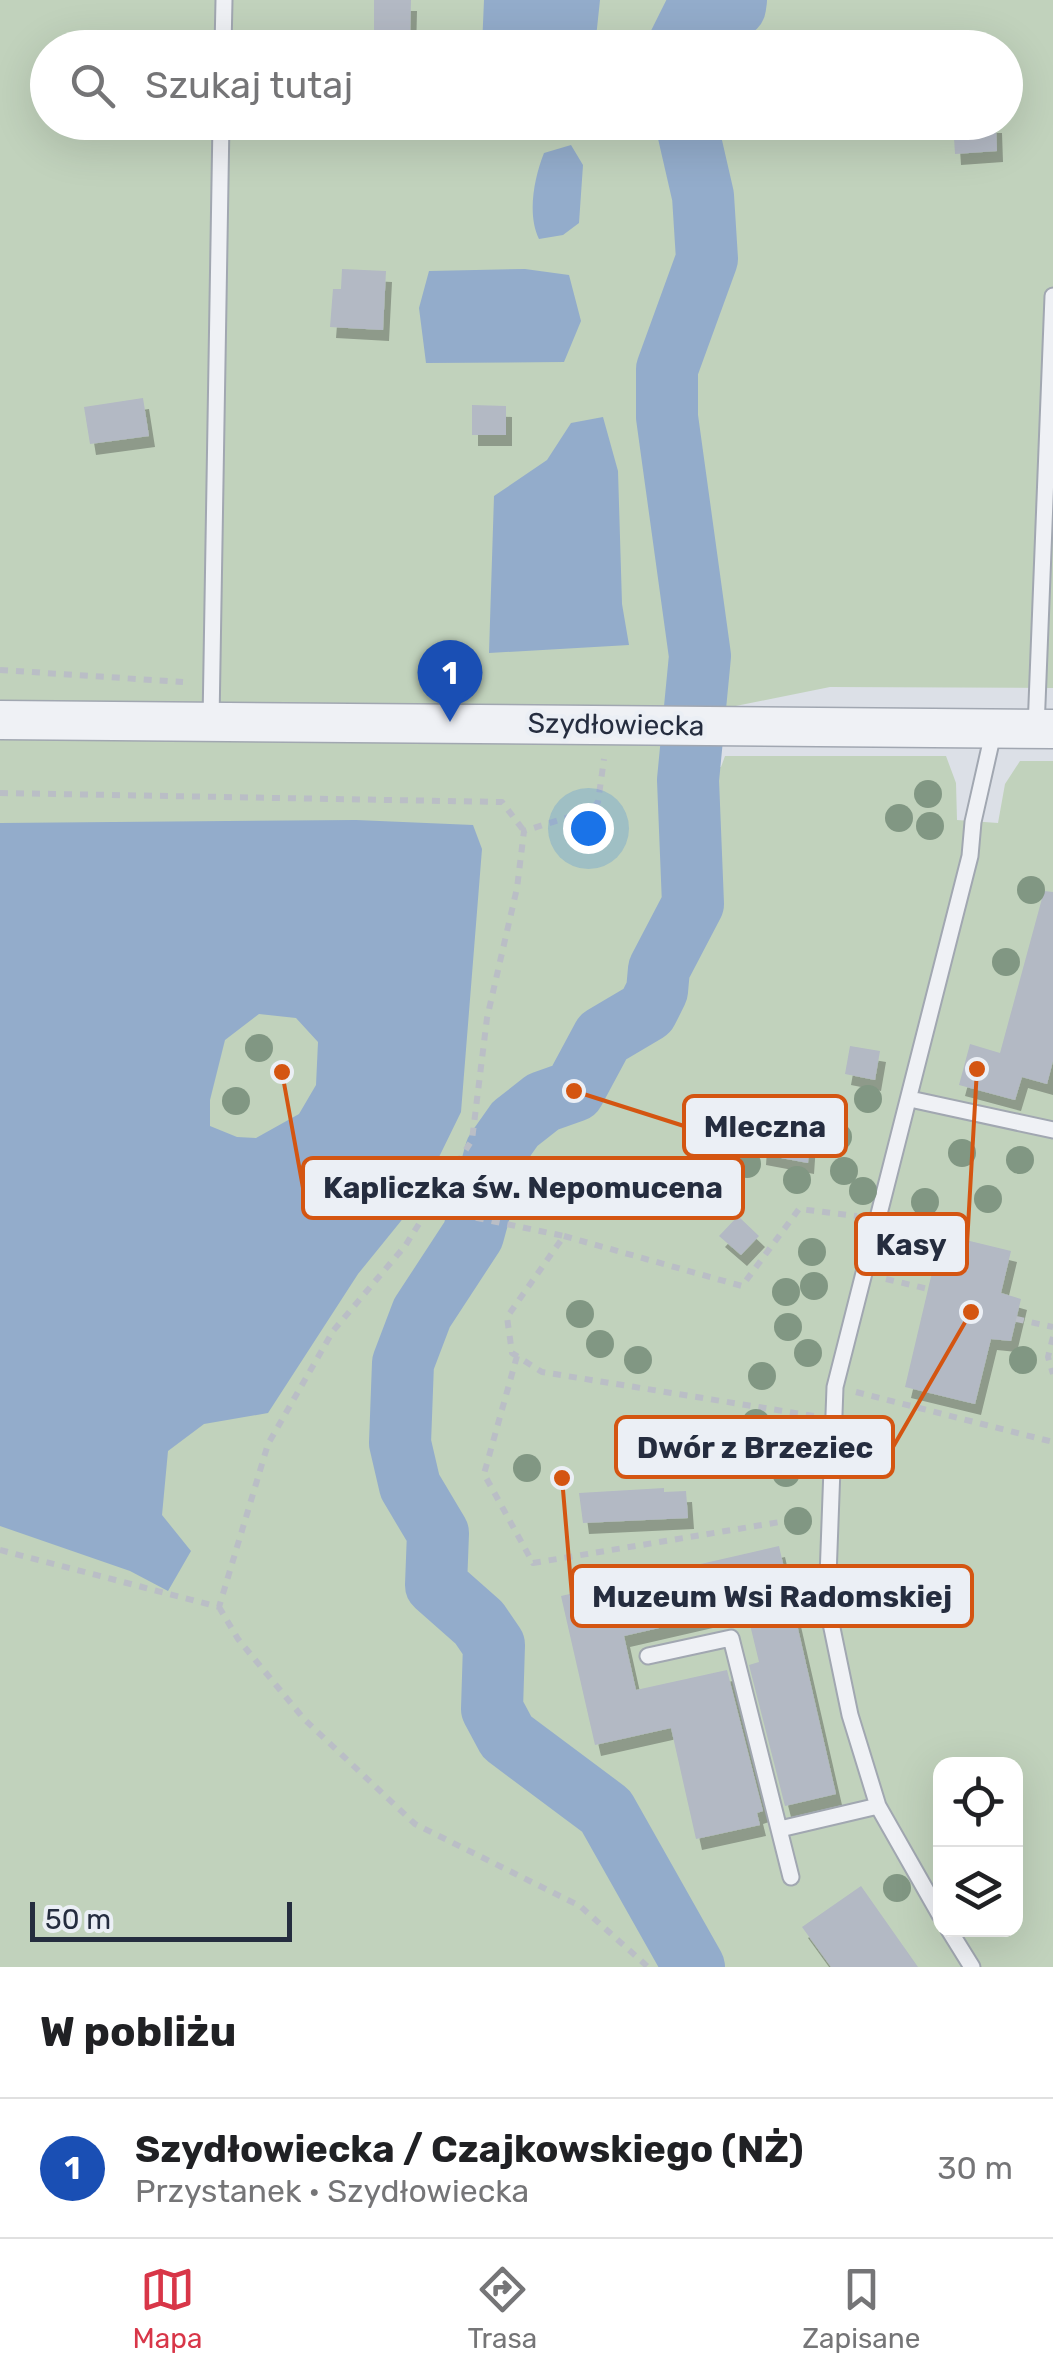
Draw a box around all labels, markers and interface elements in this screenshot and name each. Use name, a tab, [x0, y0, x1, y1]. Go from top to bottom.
search box	[30, 30, 1023, 140]
icon: search	[65, 58, 120, 113]
text: Szukaj tutaj	[145, 62, 353, 108]
pin: 1	[418, 640, 482, 722]
street label: Szydłowiecka	[527, 706, 705, 743]
your location	[563, 803, 614, 854]
callout: Mleczna	[684, 1096, 846, 1156]
text: Mleczna	[704, 1109, 826, 1145]
callout: Kapliczka św. Nepomucena	[303, 1158, 743, 1218]
text: Kapliczka św. Nepomucena	[323, 1170, 723, 1206]
callout: Kasy	[856, 1214, 967, 1274]
text: Kasy	[875, 1227, 947, 1263]
callout: Dwór z Brzeziec	[616, 1417, 893, 1477]
text: Dwór z Brzeziec	[637, 1430, 873, 1466]
callout: Muzeum Wsi Radomskiej	[572, 1566, 972, 1626]
text: Muzeum Wsi Radomskiej	[592, 1579, 952, 1615]
map controls	[933, 1757, 1023, 1937]
button: locate	[933, 1757, 1023, 1847]
button: layers	[933, 1847, 1023, 1937]
scale bar	[30, 1897, 292, 1942]
text: 50 m	[45, 1903, 111, 1936]
text: W pobliżu	[40, 2007, 236, 2057]
text: Szydłowiecka / Czajkowskiego (NŻ)	[135, 2126, 804, 2172]
text: 1	[65, 2149, 80, 2187]
text: 30 m	[937, 2149, 1013, 2187]
text: Przystanek · Szydłowiecka	[135, 2172, 529, 2210]
tab: Mapa	[133, 2262, 202, 2355]
tab: Trasa	[468, 2262, 537, 2355]
tab: Zapisane	[802, 2262, 920, 2355]

